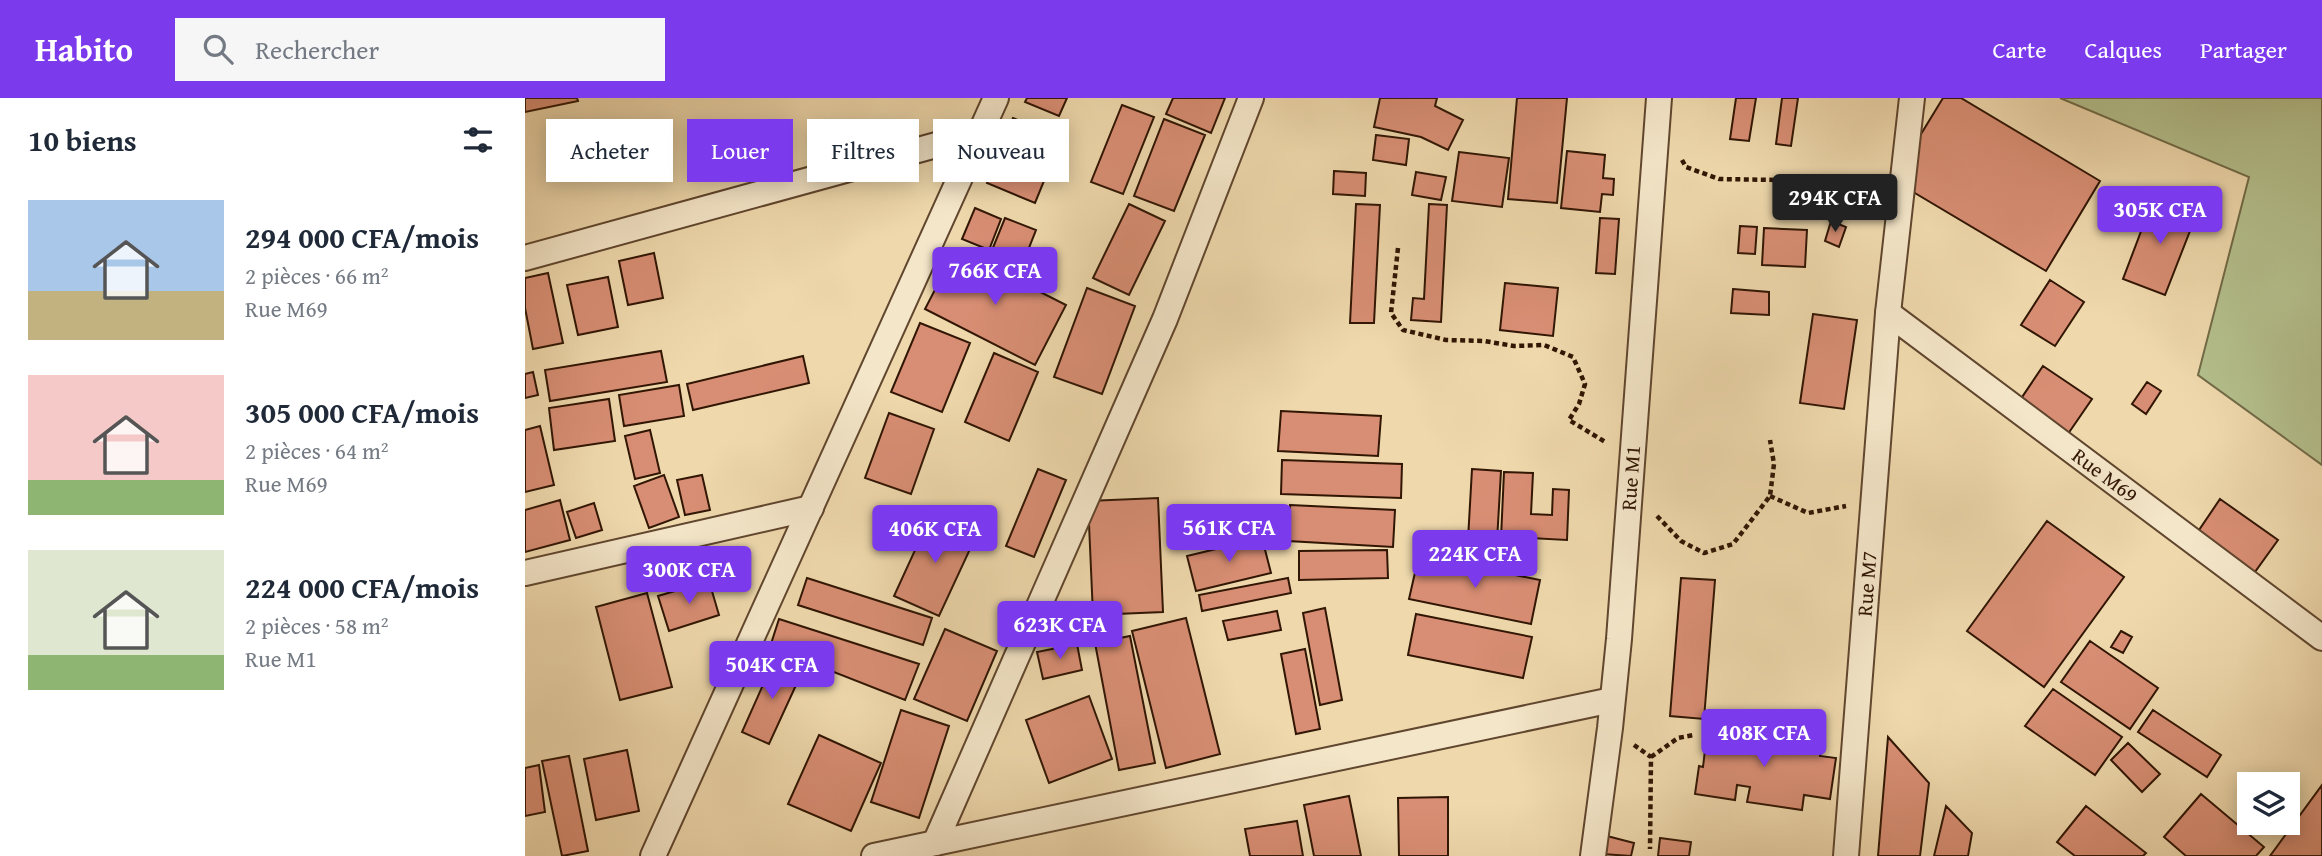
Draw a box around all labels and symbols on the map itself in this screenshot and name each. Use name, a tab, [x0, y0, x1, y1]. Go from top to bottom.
pin: 294K CFA	[1763, 174, 1907, 234]
pin: 305K CFA	[2088, 186, 2232, 246]
pin: 766K CFA	[923, 248, 1067, 307]
street label: Rue M69	[2066, 440, 2145, 510]
street label: Rue M1	[1613, 444, 1648, 512]
pin: 561K CFA	[1157, 504, 1301, 564]
pin: 406K CFA	[863, 505, 1007, 565]
pin: 224K CFA	[1403, 531, 1547, 590]
pin: 300K CFA	[617, 546, 761, 606]
street label: Rue M7	[1849, 550, 1885, 618]
pin: 623K CFA	[988, 602, 1132, 661]
pin: 504K CFA	[700, 642, 844, 701]
pin: 408K CFA	[1692, 710, 1836, 769]

